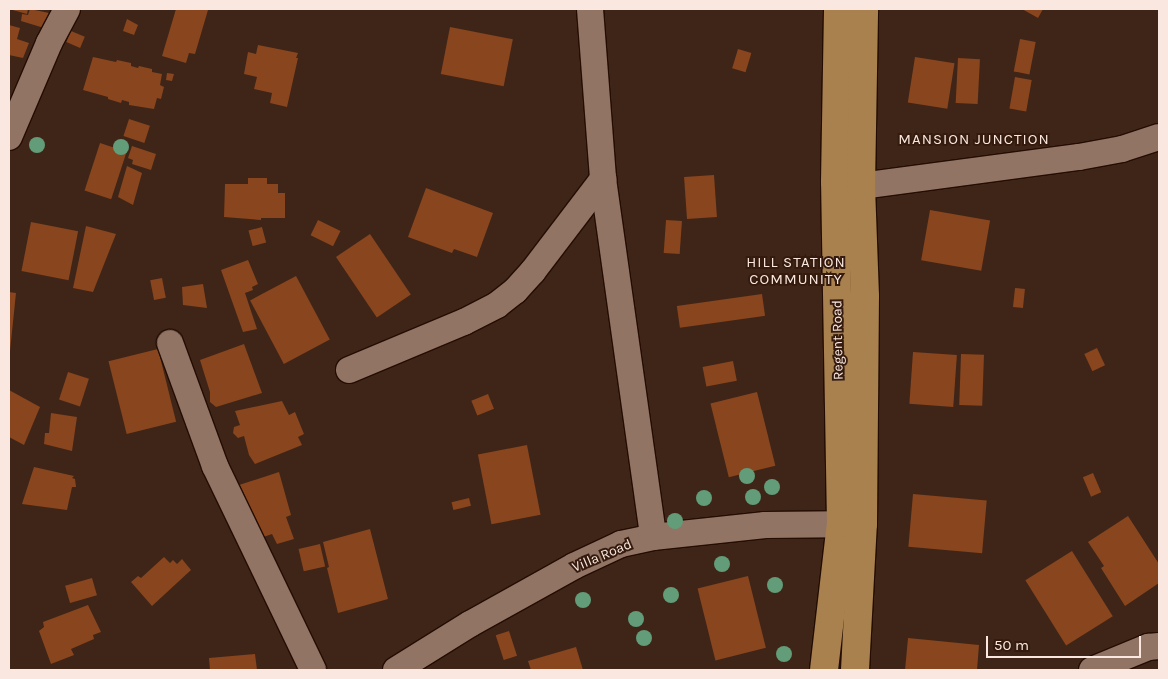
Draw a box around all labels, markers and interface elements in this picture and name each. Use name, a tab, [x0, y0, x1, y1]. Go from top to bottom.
district label: MANSION JUNCTION	[896, 131, 1052, 149]
district label: HILL STATION COMMUNITY	[745, 253, 847, 288]
street label: Regent Road	[829, 300, 847, 380]
street label: Villa Road	[570, 536, 634, 576]
scale bar	[988, 626, 1143, 658]
text: 50 m	[994, 636, 1029, 654]

